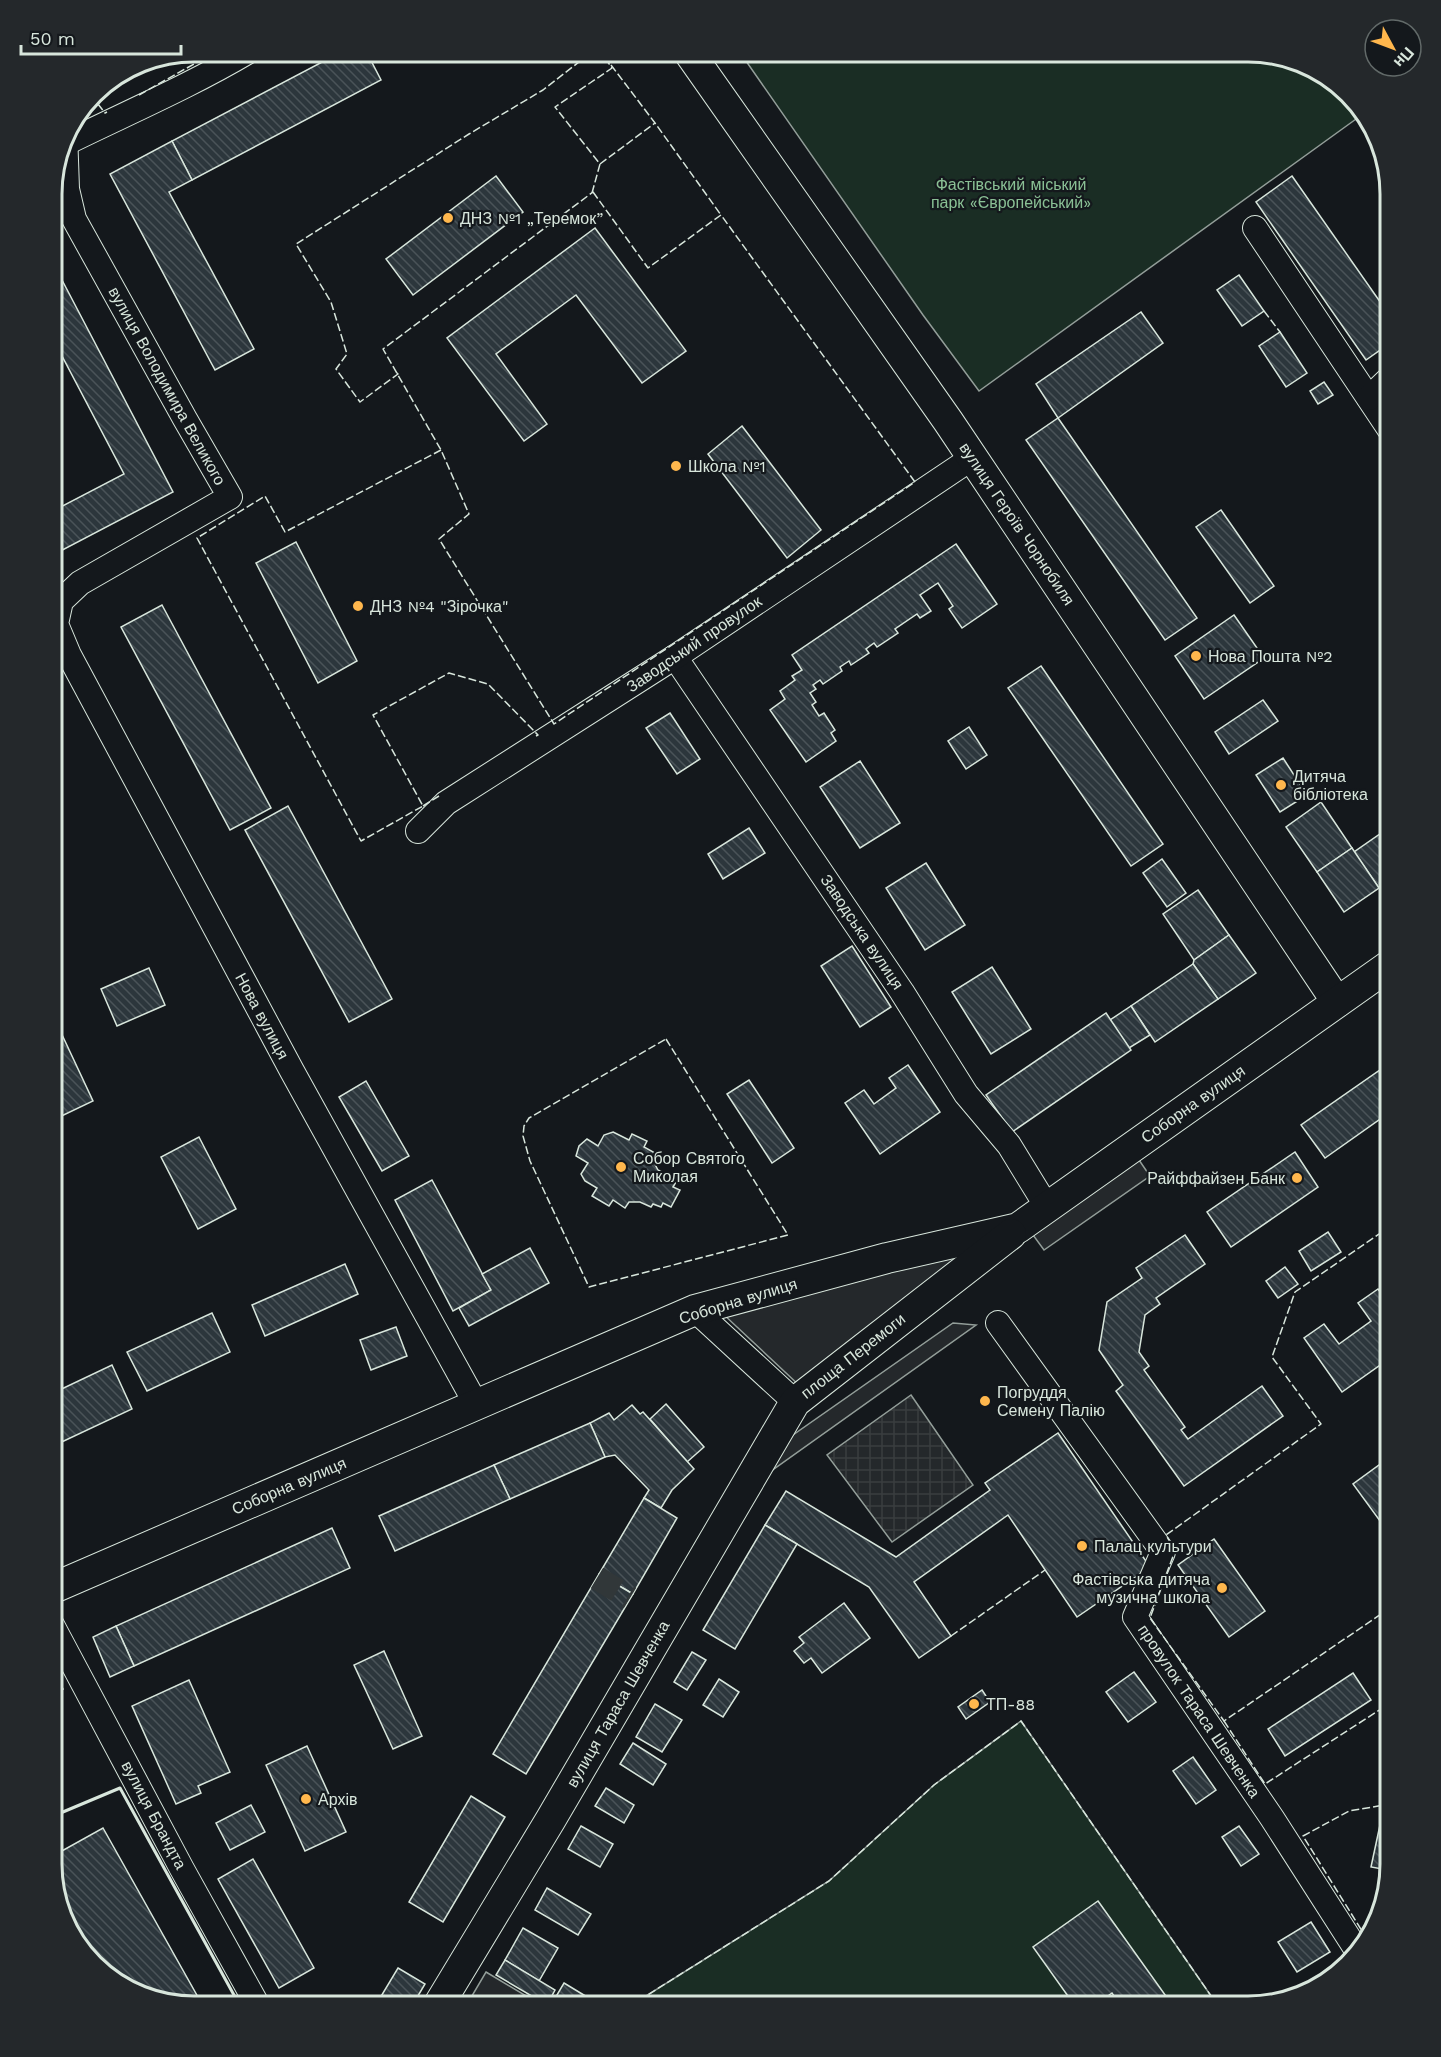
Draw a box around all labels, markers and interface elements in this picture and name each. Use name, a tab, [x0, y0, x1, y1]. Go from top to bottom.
scale bar	[21, 18, 182, 56]
north arrow	[1363, 18, 1423, 78]
text: 50 m	[30, 28, 75, 49]
text: Пн	[1390, 43, 1418, 72]
park label: Фастівський міський парк «Європейський»	[931, 175, 1091, 212]
place label: ДНЗ №1 „Теремок”	[460, 209, 603, 228]
marker: ДНЗ №1 „Теремок”	[441, 211, 455, 225]
street label: вулиця Володимира Великого	[104, 283, 230, 489]
street label: вулиця Героїв Чорнобиля	[955, 439, 1079, 609]
place label: Школа №1	[688, 457, 766, 476]
marker: Школа №1	[669, 459, 683, 473]
street label: Заводський провулок	[623, 591, 766, 696]
place label: ДНЗ №4 "Зірочка"	[370, 597, 508, 616]
marker: ДНЗ №4 "Зірочка"	[351, 599, 365, 613]
place label: Нова Пошта №2	[1208, 647, 1333, 666]
marker: Нова Пошта №2	[1189, 649, 1203, 663]
place label: Дитяча бібліотека	[1293, 767, 1368, 804]
marker: Дитяча бібліотека	[1274, 778, 1288, 792]
street label: Заводська вулиця	[816, 871, 908, 993]
street label: Нова вулиця	[231, 970, 293, 1062]
street label: Соборна вулиця	[1137, 1061, 1249, 1147]
place label: Собор Святого Миколая	[633, 1149, 745, 1186]
marker: Собор Святого Миколая	[614, 1160, 628, 1174]
place label: Райффайзен Банк	[1147, 1169, 1286, 1188]
marker: Райффайзен Банк	[1290, 1171, 1304, 1185]
street label: Соборна вулиця	[677, 1274, 799, 1328]
street label: площа Перемоги	[797, 1309, 909, 1403]
place label: Погруддя Семену Палію	[997, 1383, 1105, 1420]
marker: Погруддя Семену Палію	[978, 1394, 992, 1408]
street label: Соборна вулиця	[229, 1453, 349, 1519]
place label: Палац культури	[1094, 1537, 1212, 1556]
marker: Палац культури	[1075, 1539, 1089, 1553]
place label: Фастівська дитяча музична школа	[1072, 1570, 1210, 1607]
marker: Фастівська дитяча музична школа	[1215, 1581, 1229, 1595]
street label: вулиця Тараса Шевченка	[562, 1617, 674, 1791]
street label: провулок Тараса Шевченка	[1134, 1621, 1264, 1801]
place label: ТП-88	[986, 1695, 1035, 1714]
marker: ТП-88	[967, 1697, 981, 1711]
street label: вулиця Брандта	[117, 1758, 191, 1872]
place label: Архів	[318, 1790, 357, 1809]
marker: Архів	[299, 1792, 313, 1806]

